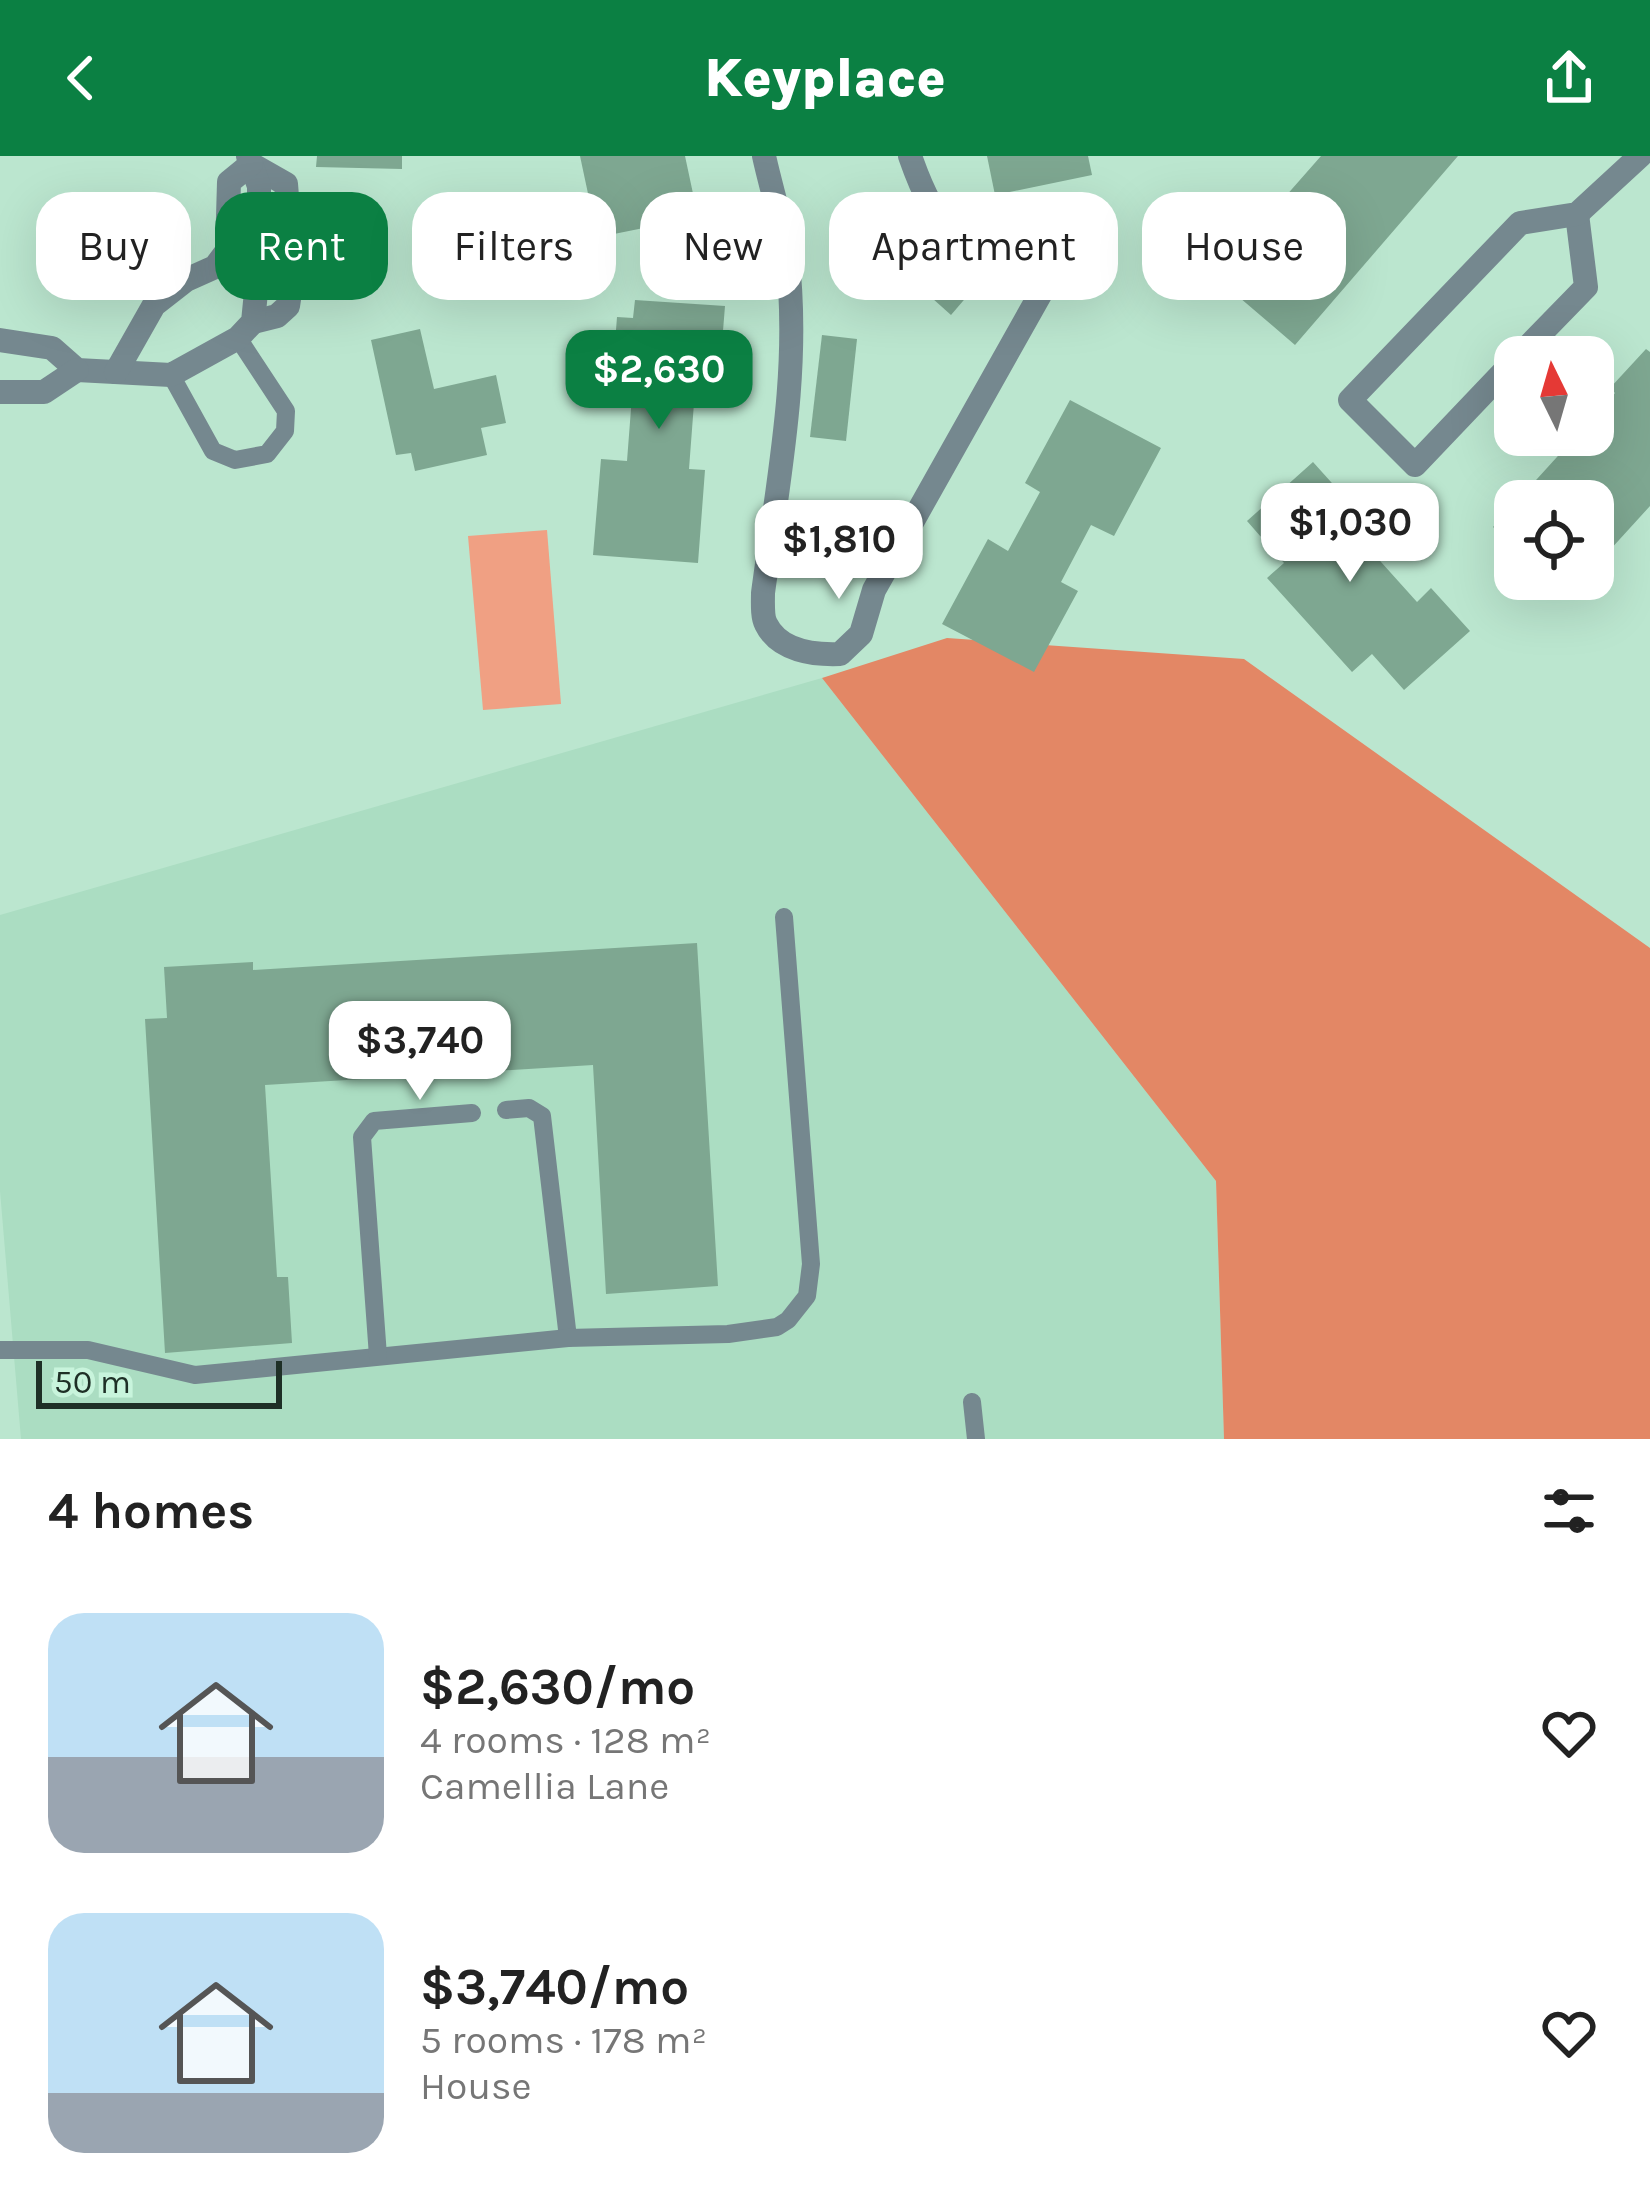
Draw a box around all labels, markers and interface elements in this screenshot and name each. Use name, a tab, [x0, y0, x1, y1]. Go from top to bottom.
icon: back	[48, 45, 114, 111]
icon: share	[1536, 45, 1602, 111]
text: Keyplace	[704, 46, 946, 110]
chip: Buy	[36, 192, 191, 300]
chip: Rent	[215, 192, 388, 300]
chip: Filters	[412, 192, 616, 300]
chip: New	[640, 192, 805, 300]
chip: Apartment	[829, 192, 1118, 300]
chip: House	[1142, 192, 1346, 300]
pin: $2,630	[561, 330, 757, 432]
north arrow	[1494, 336, 1614, 456]
map controls	[1494, 336, 1614, 600]
text: $2,630	[593, 346, 725, 392]
button: locate	[1494, 480, 1614, 600]
pin: $1,030	[1252, 483, 1448, 585]
text: $1,030	[1288, 499, 1412, 545]
pin: $1,810	[741, 500, 937, 602]
text: $1,810	[782, 516, 896, 562]
pin: $3,740	[322, 1001, 518, 1103]
text: $3,740	[356, 1017, 484, 1063]
scale bar	[36, 1355, 282, 1408]
text: 50 m	[54, 1363, 131, 1401]
icon: filters	[1536, 1478, 1602, 1544]
text: 4 homes	[48, 1481, 254, 1541]
text: $2,630/mo	[420, 1657, 695, 1717]
icon: home	[144, 1661, 288, 1805]
icon: heart	[1536, 1700, 1602, 1766]
text: 4 rooms · 128 m²	[420, 1717, 711, 1763]
text: Camellia Lane	[420, 1763, 669, 1809]
text: $3,740/mo	[420, 1957, 689, 2017]
icon: home	[144, 1961, 288, 2105]
icon: heart	[1536, 2000, 1602, 2066]
text: 5 rooms · 178 m²	[420, 2017, 707, 2063]
text: House	[420, 2063, 532, 2109]

